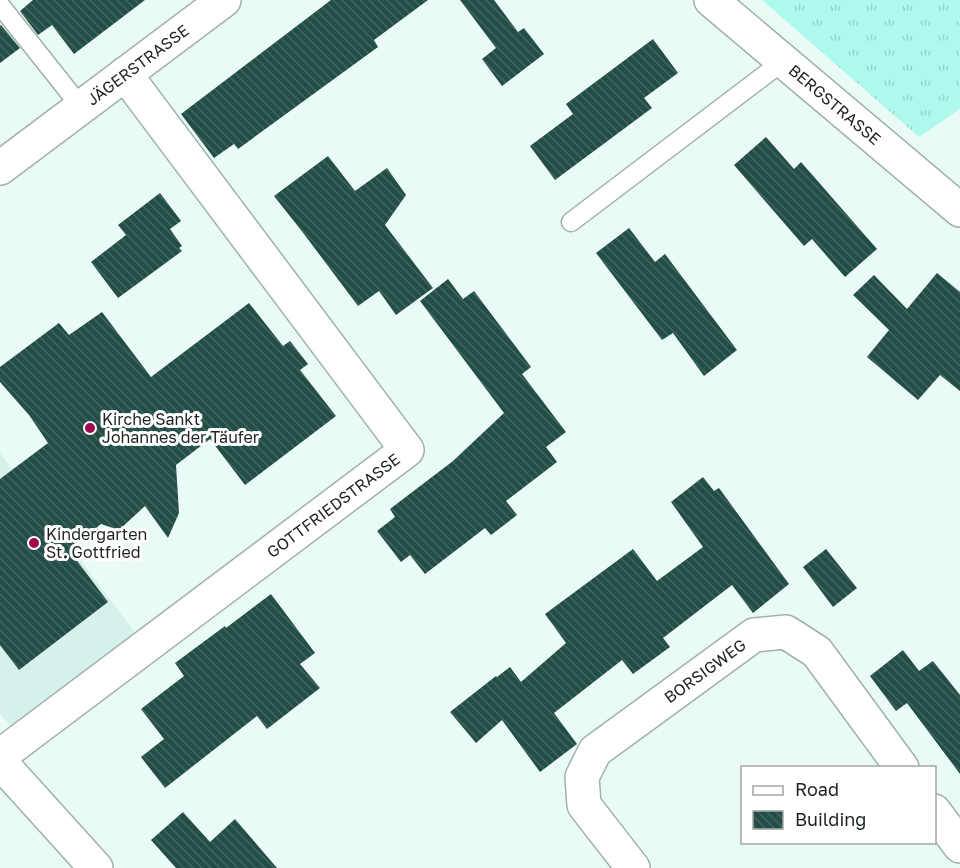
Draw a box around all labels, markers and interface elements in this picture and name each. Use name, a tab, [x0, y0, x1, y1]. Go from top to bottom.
street label: JÄGERSTRASSE	[83, 20, 193, 110]
street label: BERGSTRASSE	[785, 60, 885, 149]
place label: Kirche Sankt Johannes der Täufer	[102, 409, 259, 447]
marker: Kirche Sankt Johannes der Täufer	[83, 421, 97, 435]
street label: GOTTFRIEDSTRASSE	[263, 449, 404, 562]
place label: Kindergarten St. Gottfried	[46, 524, 147, 562]
marker: Kindergarten St. Gottfried	[27, 536, 41, 550]
street label: BORSIGWEG	[660, 634, 750, 707]
legend	[741, 766, 936, 844]
text: Road	[795, 778, 839, 800]
text: Building	[795, 808, 866, 830]

